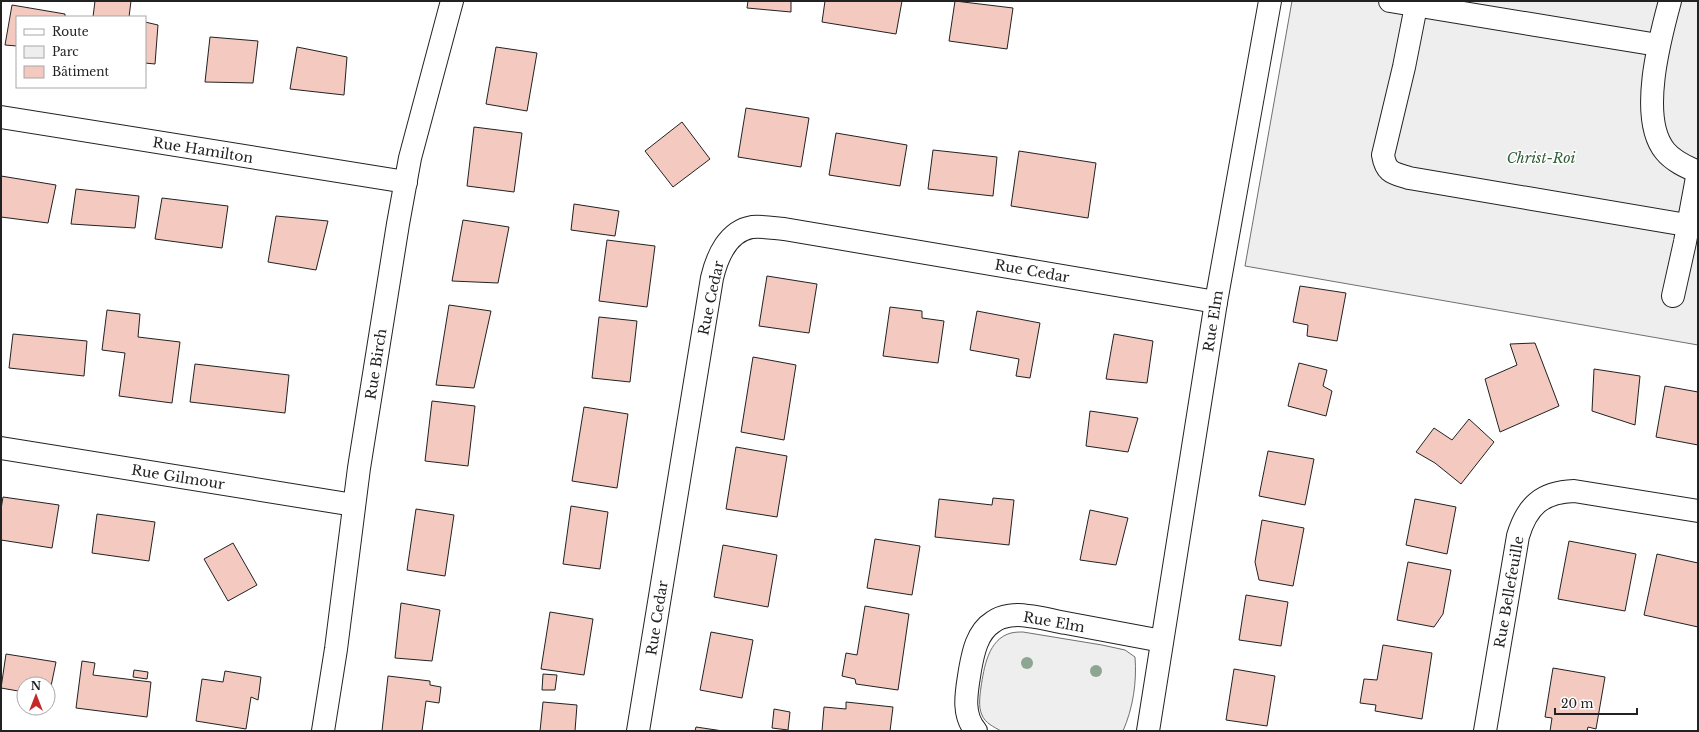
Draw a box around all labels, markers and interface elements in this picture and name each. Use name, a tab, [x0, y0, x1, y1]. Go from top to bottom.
legend	[16, 16, 146, 88]
text: Route	[52, 24, 89, 39]
text: Parc	[52, 44, 79, 59]
text: Bâtiment	[52, 64, 110, 79]
street label: Rue Hamilton	[151, 133, 255, 167]
park label: Christ-Roi	[1507, 149, 1576, 167]
street label: Rue Cedar	[993, 256, 1071, 286]
street label: Rue Cedar	[694, 259, 728, 337]
street label: Rue Elm	[1199, 289, 1227, 353]
street label: Rue Birch	[362, 327, 391, 401]
street label: Rue Gilmour	[130, 461, 226, 493]
street label: Rue Bellefeuille	[1490, 535, 1528, 649]
street label: Rue Cedar	[642, 579, 672, 657]
street label: Rue Elm	[1022, 608, 1086, 636]
north arrow	[16, 676, 56, 716]
text: N	[31, 679, 42, 693]
scale bar	[1555, 690, 1637, 716]
text: 20 m	[1561, 696, 1593, 711]

